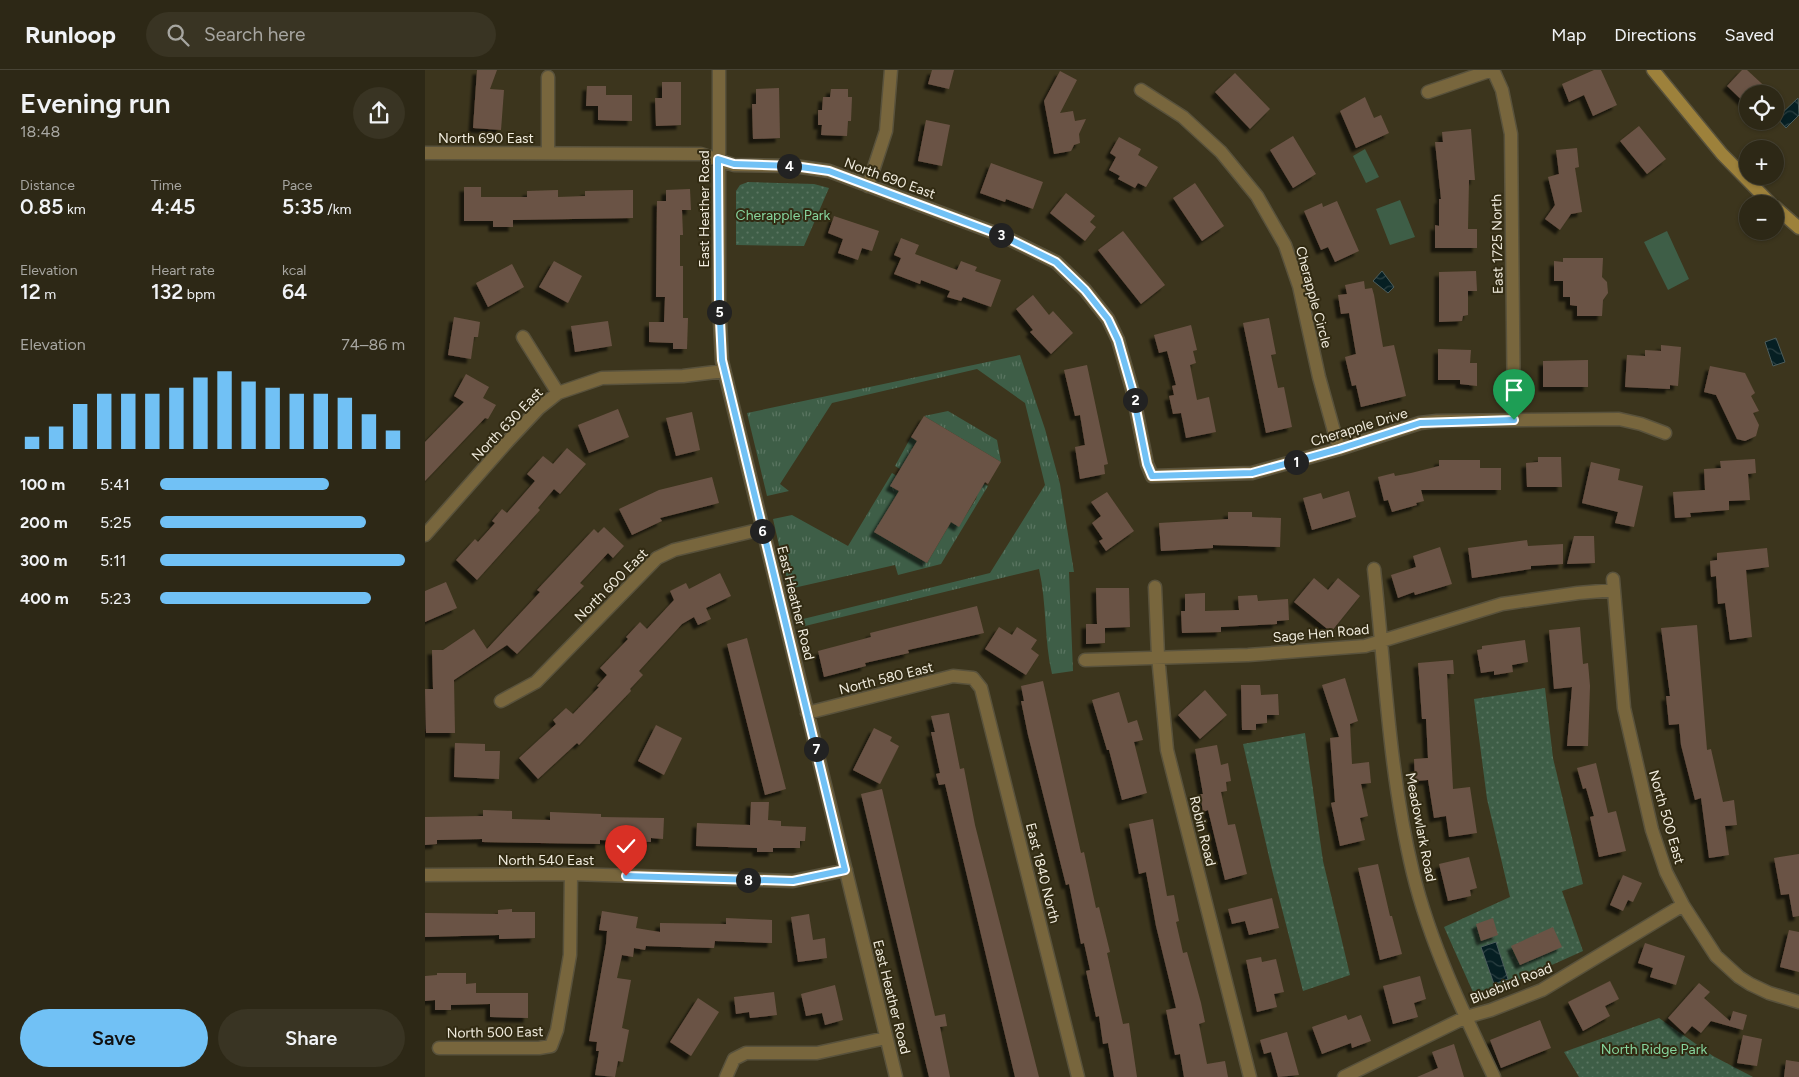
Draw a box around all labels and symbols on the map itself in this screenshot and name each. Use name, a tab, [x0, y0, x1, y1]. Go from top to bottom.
street label: North 690 East	[438, 130, 534, 147]
street label: East Heather Road	[696, 150, 713, 268]
pin: 4	[777, 154, 801, 178]
street label: North 690 East	[842, 154, 938, 203]
street label: East 1725 North	[1488, 194, 1507, 294]
park label: Cherapple Park	[736, 207, 831, 224]
pin: 3	[989, 222, 1013, 248]
street label: Cherapple Circle	[1292, 244, 1335, 350]
pin: 5	[707, 300, 731, 324]
pin	[1493, 369, 1535, 420]
street label: North 630 East	[468, 384, 547, 465]
pin: 2	[1123, 388, 1147, 412]
street label: Cherapple Drive	[1309, 405, 1410, 450]
pin: 1	[1283, 450, 1309, 474]
pin: 6	[749, 518, 775, 544]
street label: East Heather Road	[773, 544, 818, 662]
street label: North 600 East	[571, 545, 652, 626]
street label: Sage Hen Road	[1272, 621, 1370, 646]
street label: North 580 East	[837, 659, 935, 698]
pin: 7	[803, 736, 829, 762]
street label: North 500 East	[1645, 768, 1688, 866]
street label: Meadowlark Road	[1402, 771, 1439, 883]
street label: Robin Road	[1186, 794, 1219, 868]
street label: East 1840 North	[1022, 821, 1063, 925]
pin	[605, 825, 647, 876]
street label: North 540 East	[498, 852, 594, 869]
pin: 8	[735, 868, 761, 892]
street label: East Heather Road	[869, 938, 914, 1056]
street label: Bluebird Road	[1468, 959, 1555, 1008]
street label: North 500 East	[446, 1023, 544, 1042]
park label: North Ridge Park	[1601, 1041, 1707, 1058]

